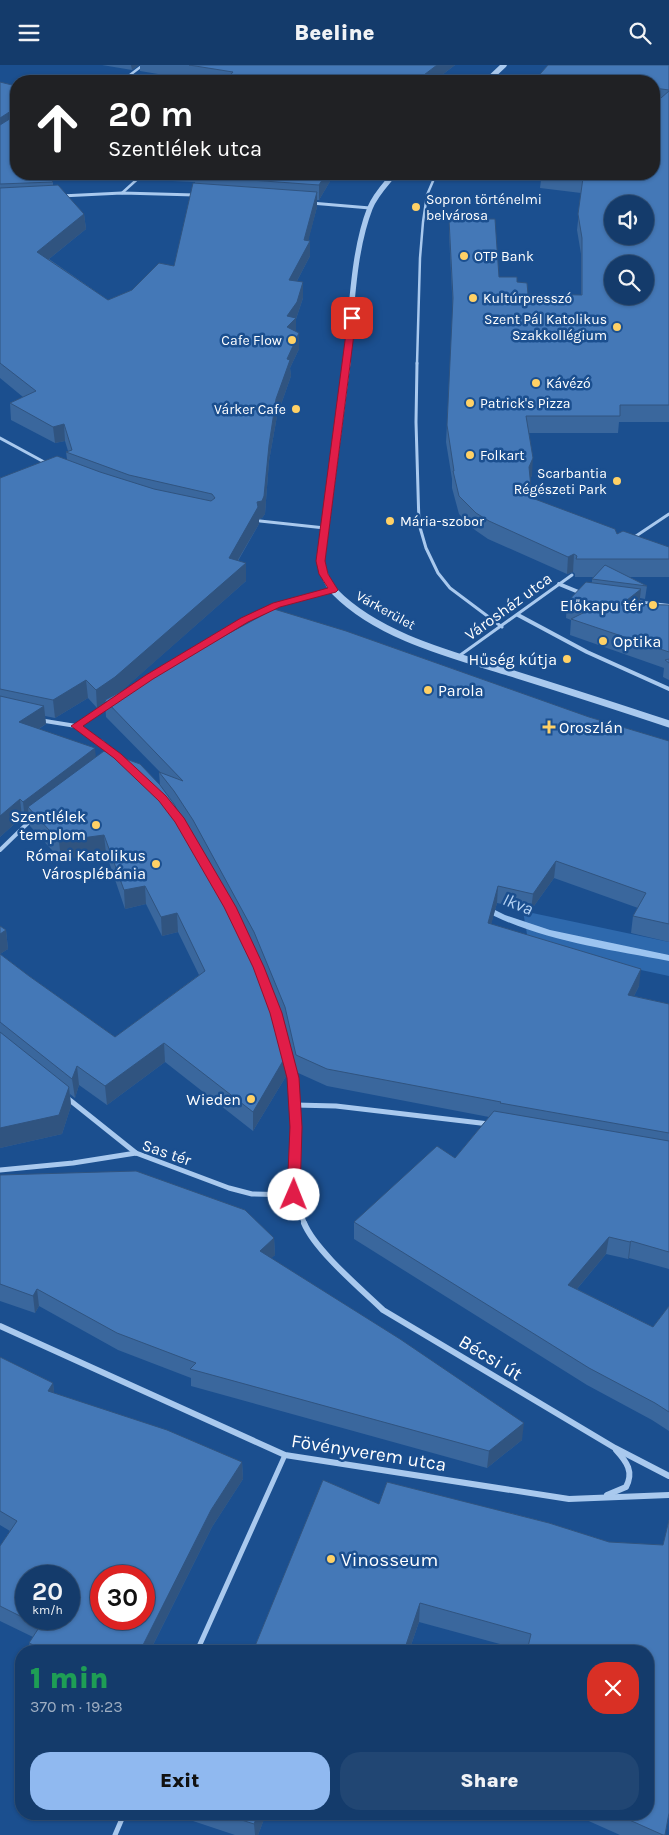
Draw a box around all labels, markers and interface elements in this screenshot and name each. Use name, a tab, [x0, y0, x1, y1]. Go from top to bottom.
icon: menu	[15, 19, 43, 47]
icon: search	[626, 19, 654, 47]
text: Beeline	[294, 20, 375, 46]
text: 20 m	[108, 94, 193, 135]
icon: ahead	[25, 95, 90, 160]
text: Szentlélek utca	[108, 136, 262, 162]
place label: Sopron történelmi belvárosa	[426, 191, 542, 224]
map controls	[604, 195, 654, 305]
button: sound	[604, 195, 654, 245]
marker: Sopron történelmi belvárosa	[410, 201, 422, 213]
place label: OTP Bank	[474, 248, 534, 265]
marker: OTP Bank	[458, 250, 470, 262]
button: search	[604, 255, 654, 305]
place label: Kultúrpresszó	[483, 290, 572, 307]
marker: Kultúrpresszó	[467, 292, 479, 304]
pin	[331, 297, 373, 339]
icon: arrive	[338, 304, 366, 332]
place label: Szent Pál Katolikus Szakkollégium	[484, 311, 607, 344]
marker: Szent Pál Katolikus Szakkollégium	[611, 321, 623, 333]
place label: Cafe Flow	[221, 332, 282, 349]
marker: Cafe Flow	[286, 334, 298, 346]
place label: Kávézó	[546, 375, 591, 392]
marker: Kávézó	[530, 377, 542, 389]
place label: Patrick's Pizza	[480, 395, 571, 412]
marker: Patrick's Pizza	[464, 397, 476, 409]
place label: Várker Cafe	[214, 401, 286, 418]
marker: Várker Cafe	[290, 403, 302, 415]
place label: Folkart	[480, 447, 524, 464]
marker: Folkart	[464, 449, 476, 461]
place label: Scarbantia Régészeti Park	[514, 465, 607, 498]
marker: Scarbantia Régészeti Park	[611, 475, 623, 487]
place label: Mária-szobor	[400, 513, 485, 530]
marker: Mária-szobor	[384, 515, 396, 527]
street label: Városház utca	[461, 568, 555, 644]
street label: Várkerület	[353, 587, 418, 634]
place label: Előkapu tér	[560, 596, 643, 615]
marker: Előkapu tér	[647, 599, 659, 611]
place label: Optika	[613, 632, 661, 651]
marker: Optika	[597, 635, 609, 647]
place label: Hűség kútja	[469, 650, 557, 669]
marker: Hűség kútja	[561, 653, 573, 665]
place label: Parola	[438, 681, 483, 700]
marker: Parola	[422, 684, 434, 696]
place label: Oroszlán	[559, 718, 623, 737]
marker: Oroszlán	[543, 721, 555, 733]
place label: Szentlélek templom	[10, 807, 86, 844]
marker: Szentlélek templom	[90, 819, 102, 831]
place label: Római Katolikus Városplébánia	[25, 846, 146, 883]
marker: Római Katolikus Városplébánia	[150, 858, 162, 870]
water label: Ikva	[500, 888, 536, 920]
place label: Wieden	[186, 1090, 241, 1109]
marker: Wieden	[245, 1093, 257, 1105]
street label: Sas tér	[140, 1135, 194, 1170]
position arrow	[267, 1168, 319, 1220]
street label: Bécsi út	[455, 1330, 526, 1385]
street label: Fövényverem utca	[290, 1430, 448, 1476]
place label: Vinosseum	[341, 1549, 438, 1571]
marker: Vinosseum	[325, 1553, 337, 1565]
speed limit sign: 30	[90, 1565, 155, 1630]
text: 20	[32, 1577, 63, 1606]
text: km/h	[32, 1603, 63, 1617]
text: 1 min	[30, 1660, 109, 1696]
button: close	[587, 1662, 639, 1714]
text: 370 m · 19:23	[30, 1697, 123, 1716]
button: Exit	[30, 1752, 330, 1810]
button: Share	[340, 1752, 639, 1810]

